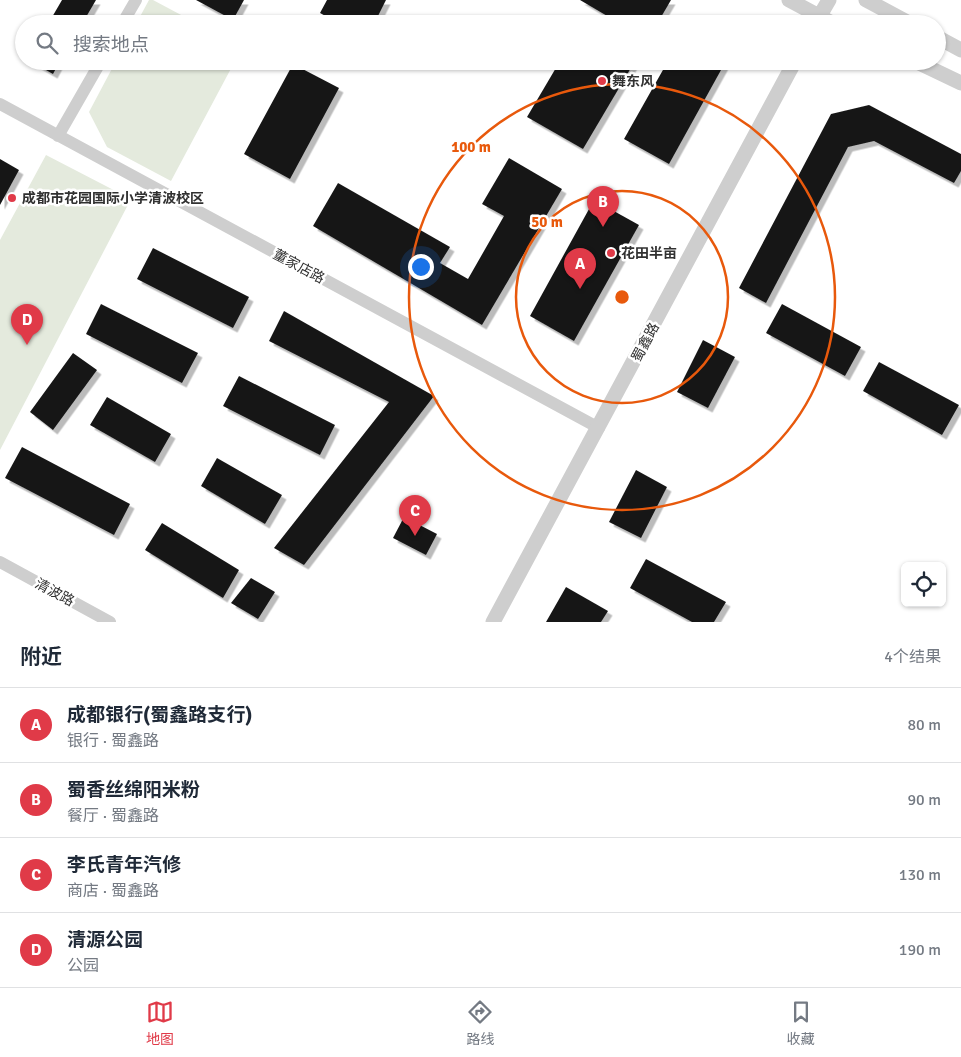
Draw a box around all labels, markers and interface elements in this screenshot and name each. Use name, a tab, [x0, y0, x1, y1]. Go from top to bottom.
search box	[15, 15, 946, 70]
icon: search	[33, 29, 61, 57]
text: 搜索地点	[73, 33, 149, 57]
place label: 舞东风	[612, 73, 654, 90]
marker: 舞东风	[596, 75, 608, 87]
text: 100 m	[451, 138, 491, 156]
pin: B	[587, 186, 619, 227]
place label: 成都市花园国际小学清波校区	[22, 190, 204, 207]
marker: 成都市花园国际小学清波校区	[6, 192, 18, 204]
text: 50 m	[531, 213, 563, 231]
place label: 花田半亩	[621, 245, 677, 262]
street label: 董家店路	[270, 246, 327, 287]
marker: 花田半亩	[605, 247, 617, 259]
pin: A	[564, 248, 596, 289]
your location	[408, 254, 434, 280]
centre of rings	[613, 288, 631, 306]
pin: D	[11, 304, 43, 345]
street label: 蜀鑫路	[628, 320, 663, 365]
pin: C	[399, 495, 431, 536]
map controls	[901, 562, 946, 607]
button: locate	[901, 562, 946, 607]
street label: 清波路	[32, 575, 77, 610]
text: 附近	[20, 644, 62, 670]
text: 4个结果	[884, 647, 941, 667]
text: 成都银行(蜀鑫路支行)	[67, 703, 252, 727]
text: A	[31, 715, 41, 735]
text: 80 m	[907, 715, 941, 735]
text: 银行 · 蜀鑫路	[67, 731, 159, 751]
text: 蜀香丝绵阳米粉	[67, 778, 200, 802]
text: B	[31, 790, 41, 810]
text: 90 m	[907, 790, 941, 810]
text: 餐厅 · 蜀鑫路	[67, 806, 159, 826]
text: 李氏青年汽修	[67, 853, 181, 877]
text: C	[31, 865, 41, 885]
text: 130 m	[899, 865, 941, 885]
text: 商店 · 蜀鑫路	[67, 881, 159, 901]
text: 清源公园	[67, 928, 143, 952]
text: D	[31, 940, 41, 960]
text: 190 m	[899, 940, 941, 960]
text: 公园	[67, 956, 99, 976]
tab: 地图	[146, 998, 174, 1048]
tab: 路线	[466, 998, 494, 1048]
tab: 收藏	[787, 998, 815, 1048]

